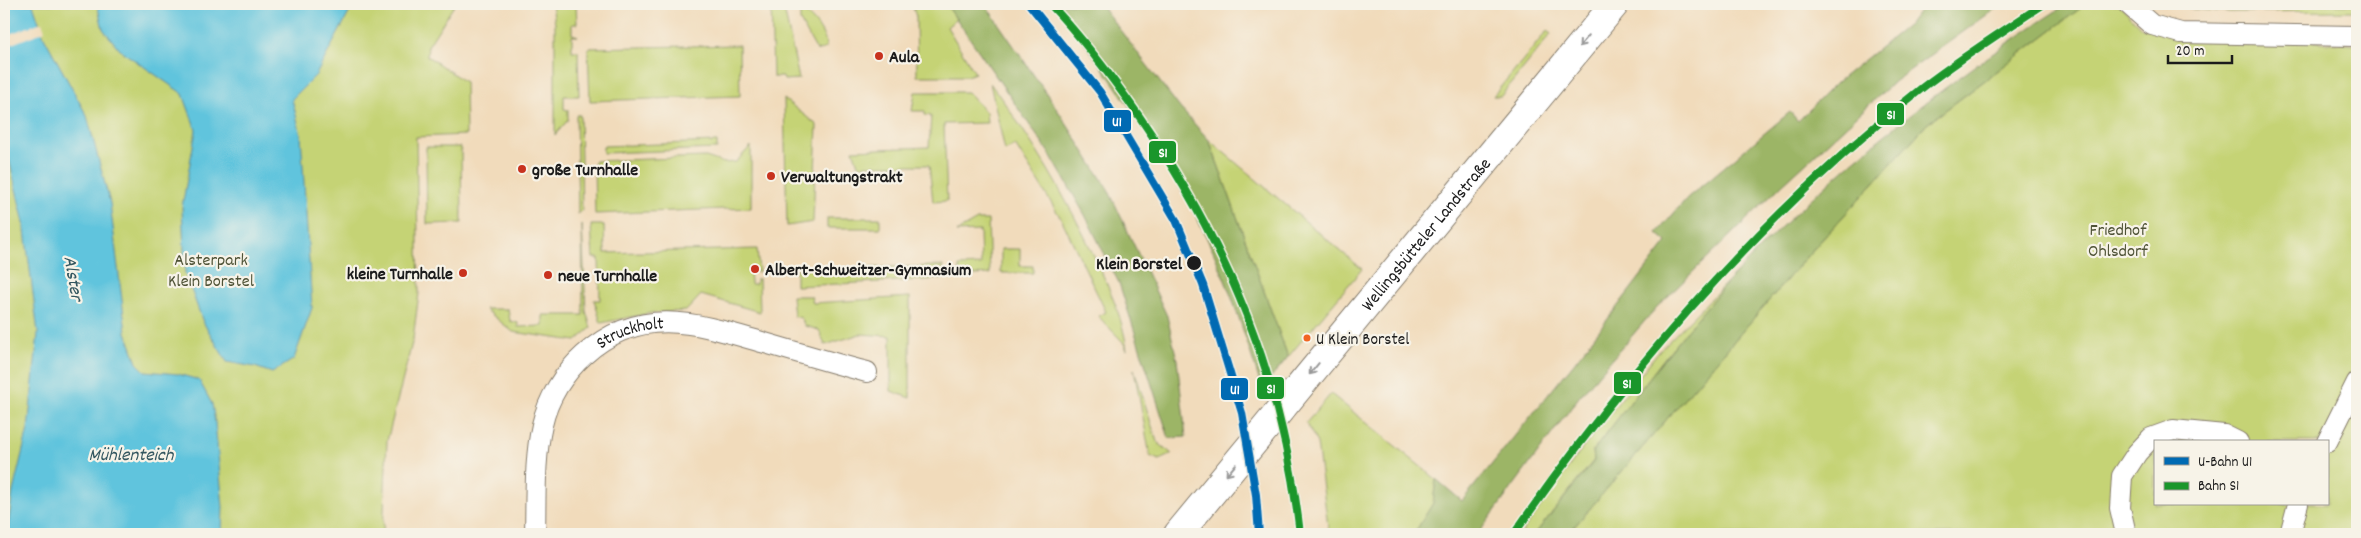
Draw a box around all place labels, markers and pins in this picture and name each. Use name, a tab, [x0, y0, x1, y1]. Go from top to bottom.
place label: Aula	[889, 46, 920, 71]
marker: Aula	[873, 50, 885, 62]
place label: große Turnhalle	[532, 159, 638, 184]
marker: große Turnhalle	[516, 163, 528, 175]
place label: Verwaltungstrakt	[781, 166, 903, 191]
marker: Verwaltungstrakt	[765, 170, 777, 182]
place label: Klein Borstel	[1096, 253, 1183, 278]
marker: Klein Borstel	[1185, 254, 1203, 272]
place label: Albert-Schweitzer-Gymnasium	[765, 259, 971, 284]
place label: kleine Turnhalle	[347, 263, 453, 288]
marker: Albert-Schweitzer-Gymnasium	[749, 263, 761, 275]
place label: neue Turnhalle	[558, 265, 657, 290]
marker: kleine Turnhalle	[457, 267, 469, 279]
marker: neue Turnhalle	[542, 269, 554, 281]
place label: U Klein Borstel	[1316, 329, 1409, 353]
marker: U Klein Borstel	[1302, 333, 1312, 343]

